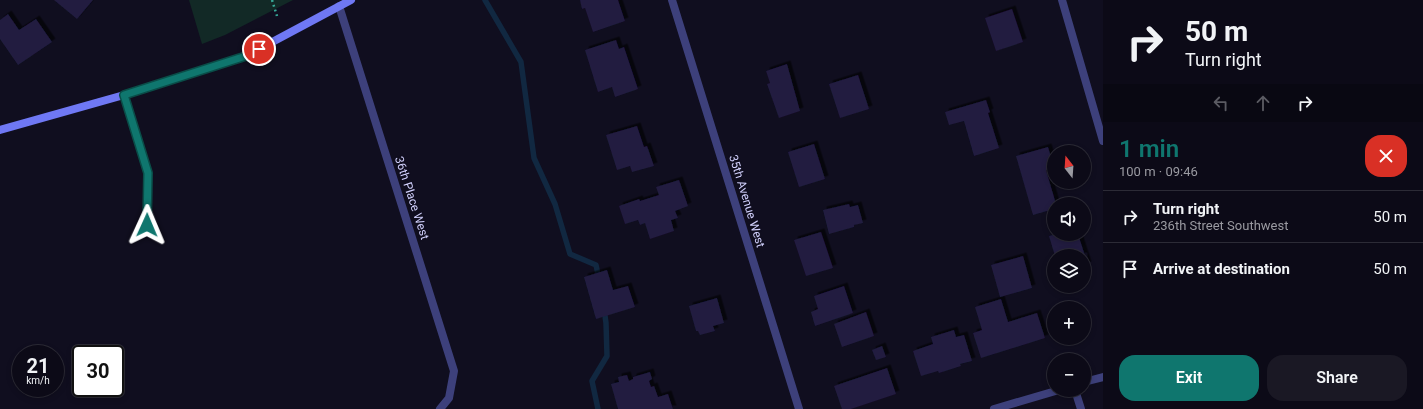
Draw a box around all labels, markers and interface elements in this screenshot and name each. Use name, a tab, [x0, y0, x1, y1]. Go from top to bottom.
text: 50 m	[1185, 15, 1248, 48]
icon: right	[1119, 16, 1171, 68]
pin	[242, 32, 276, 66]
icon: arrive	[248, 38, 270, 60]
text: Turn right	[1185, 49, 1262, 70]
icon: left	[1210, 92, 1232, 114]
icon: ahead	[1252, 92, 1274, 114]
icon: right	[1294, 92, 1316, 114]
text: 1 min	[1119, 135, 1179, 163]
button: close	[1365, 135, 1407, 177]
north arrow	[1047, 145, 1091, 189]
map controls	[1047, 145, 1091, 397]
street label: 35th Avenue West	[726, 153, 768, 249]
street label: 36th Place West	[392, 155, 432, 241]
text: 100 m · 09:46	[1119, 164, 1198, 179]
button: sound	[1047, 197, 1091, 241]
text: Turn right	[1153, 200, 1219, 218]
position arrow	[126, 204, 168, 246]
icon: right	[1119, 206, 1141, 228]
text: 50 m	[1373, 208, 1407, 226]
text: 236th Street Southwest	[1153, 218, 1288, 233]
button: layers	[1047, 249, 1091, 293]
icon: arrive	[1119, 258, 1141, 280]
text: Arrive at destination	[1153, 260, 1290, 278]
text: 50 m	[1373, 260, 1407, 278]
button: +	[1047, 301, 1091, 345]
speed limit sign: 30	[72, 345, 124, 397]
button: −	[1047, 353, 1091, 397]
text: 21	[27, 354, 49, 378]
button: Exit	[1119, 355, 1259, 401]
button: Share	[1267, 355, 1407, 401]
text: km/h	[26, 375, 50, 386]

